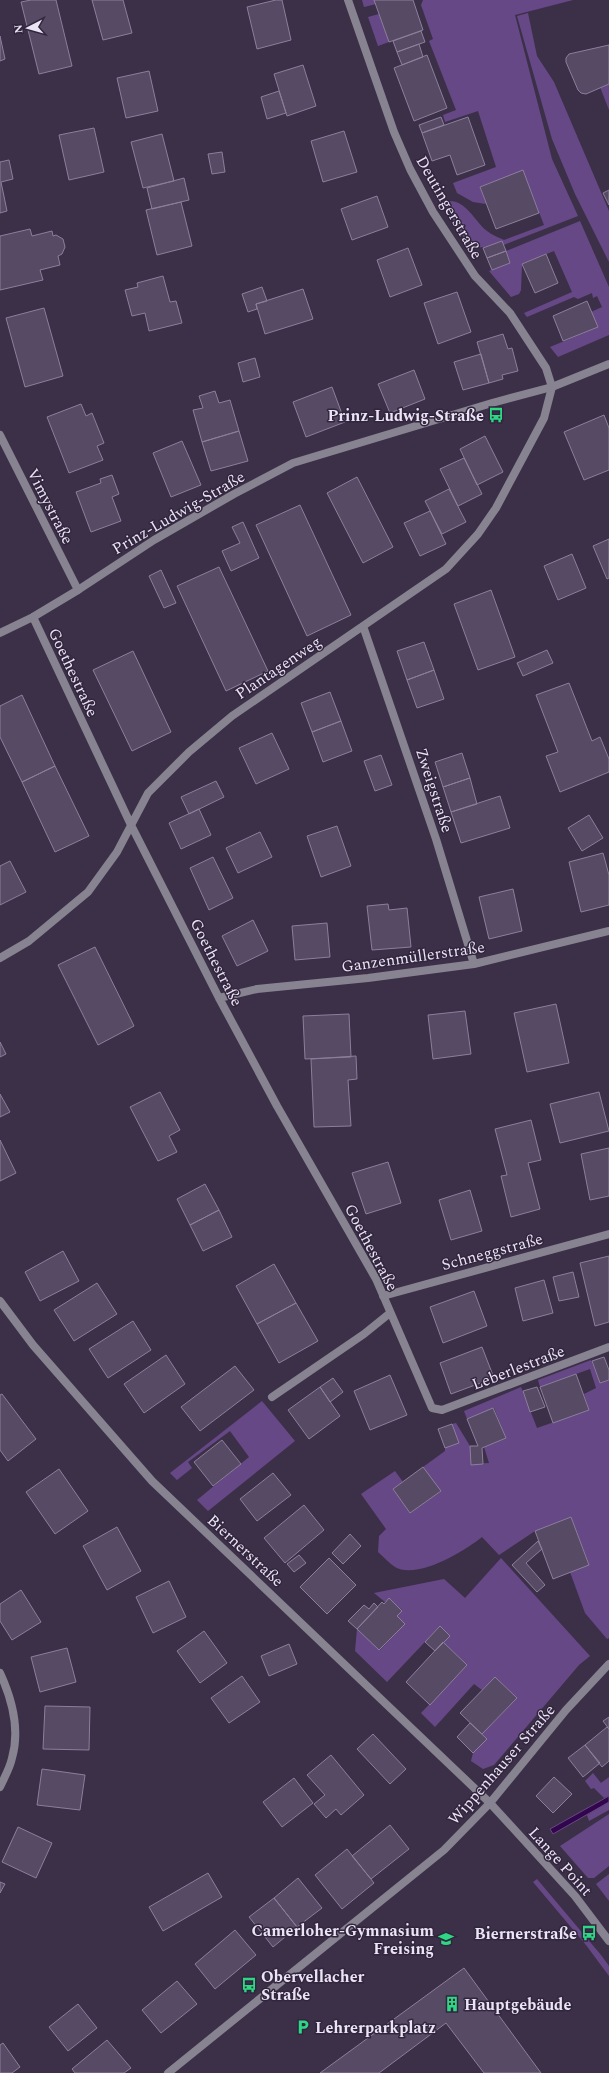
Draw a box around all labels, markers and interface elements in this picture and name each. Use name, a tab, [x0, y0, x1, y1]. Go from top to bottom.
north arrow	[8, 8, 48, 48]
text: N	[10, 24, 27, 34]
street label: Deutingerstraße	[410, 151, 489, 264]
place label: Prinz-Ludwig-Straße	[327, 404, 484, 428]
bus stop icon: Prinz-Ludwig-Straße	[487, 406, 505, 424]
street label: Vimystraße	[21, 464, 80, 549]
street label: Prinz-Ludwig-Straße	[107, 465, 250, 561]
street label: Goethestraße	[42, 624, 104, 721]
street label: Plantagenweg	[231, 630, 327, 706]
street label: Zweigstraße	[409, 745, 459, 836]
street label: Goethestraße	[184, 914, 249, 1011]
street label: Ganzenmüllerstraße	[340, 935, 486, 979]
street label: Goethestraße	[338, 1200, 404, 1295]
street label: Schneggstraße	[439, 1227, 546, 1277]
street label: Leberlestraße	[468, 1339, 568, 1397]
street label: Biernerstraße	[202, 1509, 289, 1593]
street label: Wippenhauser Straße	[442, 1699, 561, 1830]
street label: Lange Point	[523, 1822, 598, 1902]
place label: Camerloher-Gymnasium Freising	[252, 1919, 435, 1961]
place label: Biernerstraße	[474, 1922, 577, 1946]
bus stop icon: Biernerstraße	[580, 1924, 598, 1942]
school or university icon: Camerloher-Gymnasium Freising	[437, 1930, 455, 1948]
place label: Obervellacher Straße	[261, 1965, 365, 2007]
bus stop icon: Obervellacher Straße	[240, 1976, 258, 1994]
place label: Hauptgebäude	[464, 1993, 571, 2017]
building icon: Hauptgebäude	[443, 1995, 461, 2013]
place label: Lehrerparkplatz	[315, 2016, 436, 2040]
parking icon: Lehrerparkplatz	[294, 2018, 312, 2036]

